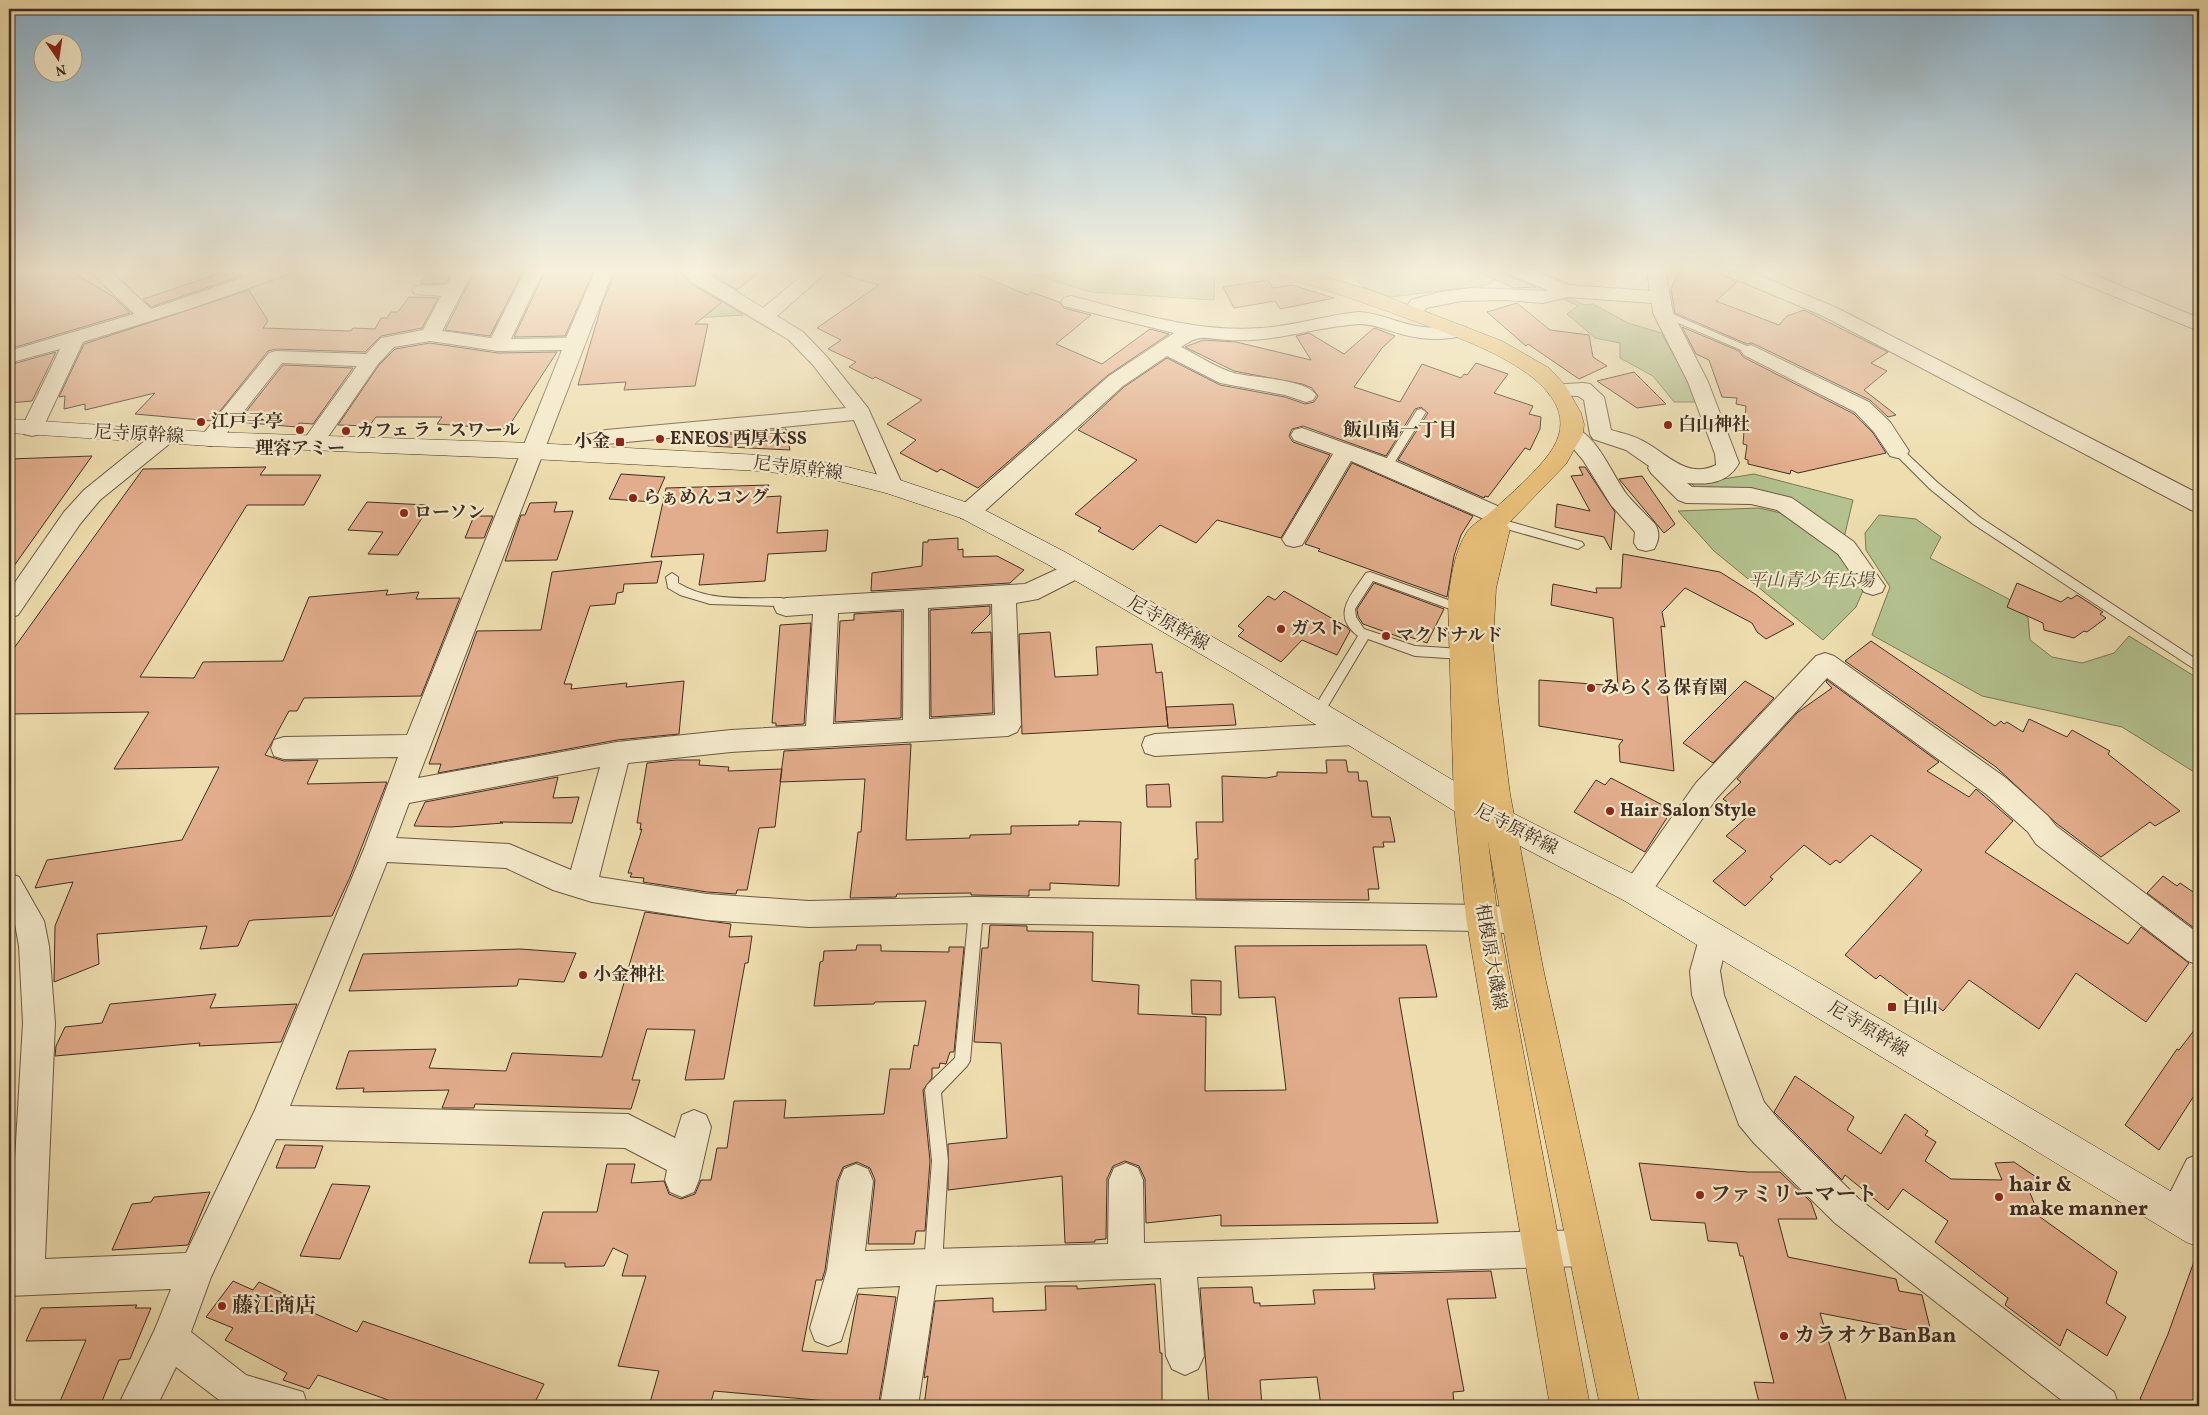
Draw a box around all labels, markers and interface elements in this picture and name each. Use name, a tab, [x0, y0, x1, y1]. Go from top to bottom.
north arrow	[32, 32, 82, 82]
text: N	[53, 59, 68, 80]
place label: 江戸子亭	[211, 410, 283, 435]
place label: 白山神社	[1678, 413, 1750, 438]
marker: 江戸子亭	[195, 416, 207, 428]
district label: 飯山南一丁目	[1343, 418, 1457, 444]
place label: カフェ ラ・スワール	[356, 419, 520, 444]
marker: 白山神社	[1662, 419, 1674, 431]
street label: 尼寺原幹線	[93, 420, 185, 450]
marker: 理容アミー	[294, 424, 306, 436]
marker: カフェ ラ・スワール	[340, 425, 352, 437]
place label: ENEOS 西厚木SS	[670, 427, 807, 452]
place label: 小金	[574, 430, 610, 455]
marker: ENEOS 西厚木SS	[654, 433, 666, 445]
marker: 小金	[614, 436, 626, 448]
place label: 理容アミー	[255, 437, 345, 462]
street label: 尼寺原幹線	[752, 451, 844, 487]
place label: らぁめんコング	[643, 486, 769, 511]
marker: らぁめんコング	[627, 492, 639, 504]
place label: ローソン	[414, 501, 485, 526]
marker: ローソン	[398, 507, 410, 519]
park label: 平山青少年広場	[1748, 569, 1876, 594]
street label: 尼寺原幹線	[1123, 591, 1213, 657]
place label: ガスト	[1291, 617, 1345, 642]
marker: ガスト	[1275, 623, 1287, 635]
place label: マクドナルド	[1396, 624, 1503, 649]
marker: マクドナルド	[1380, 630, 1392, 642]
place label: みらくる保育園	[1601, 676, 1727, 701]
marker: みらくる保育園	[1585, 682, 1597, 694]
street label: 尼寺原幹線	[1470, 798, 1562, 862]
place label: Hair Salon Style	[1620, 799, 1756, 824]
marker: Hair Salon Style	[1604, 805, 1616, 817]
street label: 相模原大磯線	[1468, 902, 1512, 1012]
place label: 小金神社	[593, 963, 665, 988]
marker: 小金神社	[577, 969, 589, 981]
place label: 白山	[1902, 995, 1938, 1020]
street label: 尼寺原幹線	[1823, 996, 1913, 1064]
marker: 白山	[1886, 1001, 1898, 1013]
place label: hair & make manner	[2009, 1171, 2148, 1224]
place label: ファミリーマート	[1710, 1181, 1878, 1210]
marker: ファミリーマート	[1694, 1189, 1706, 1201]
marker: hair & make manner	[1993, 1191, 2005, 1203]
place label: 藤江商店	[232, 1292, 316, 1321]
marker: 藤江商店	[216, 1300, 228, 1312]
place label: カラオケBanBan	[1794, 1322, 1956, 1351]
marker: カラオケBanBan	[1778, 1330, 1790, 1342]

